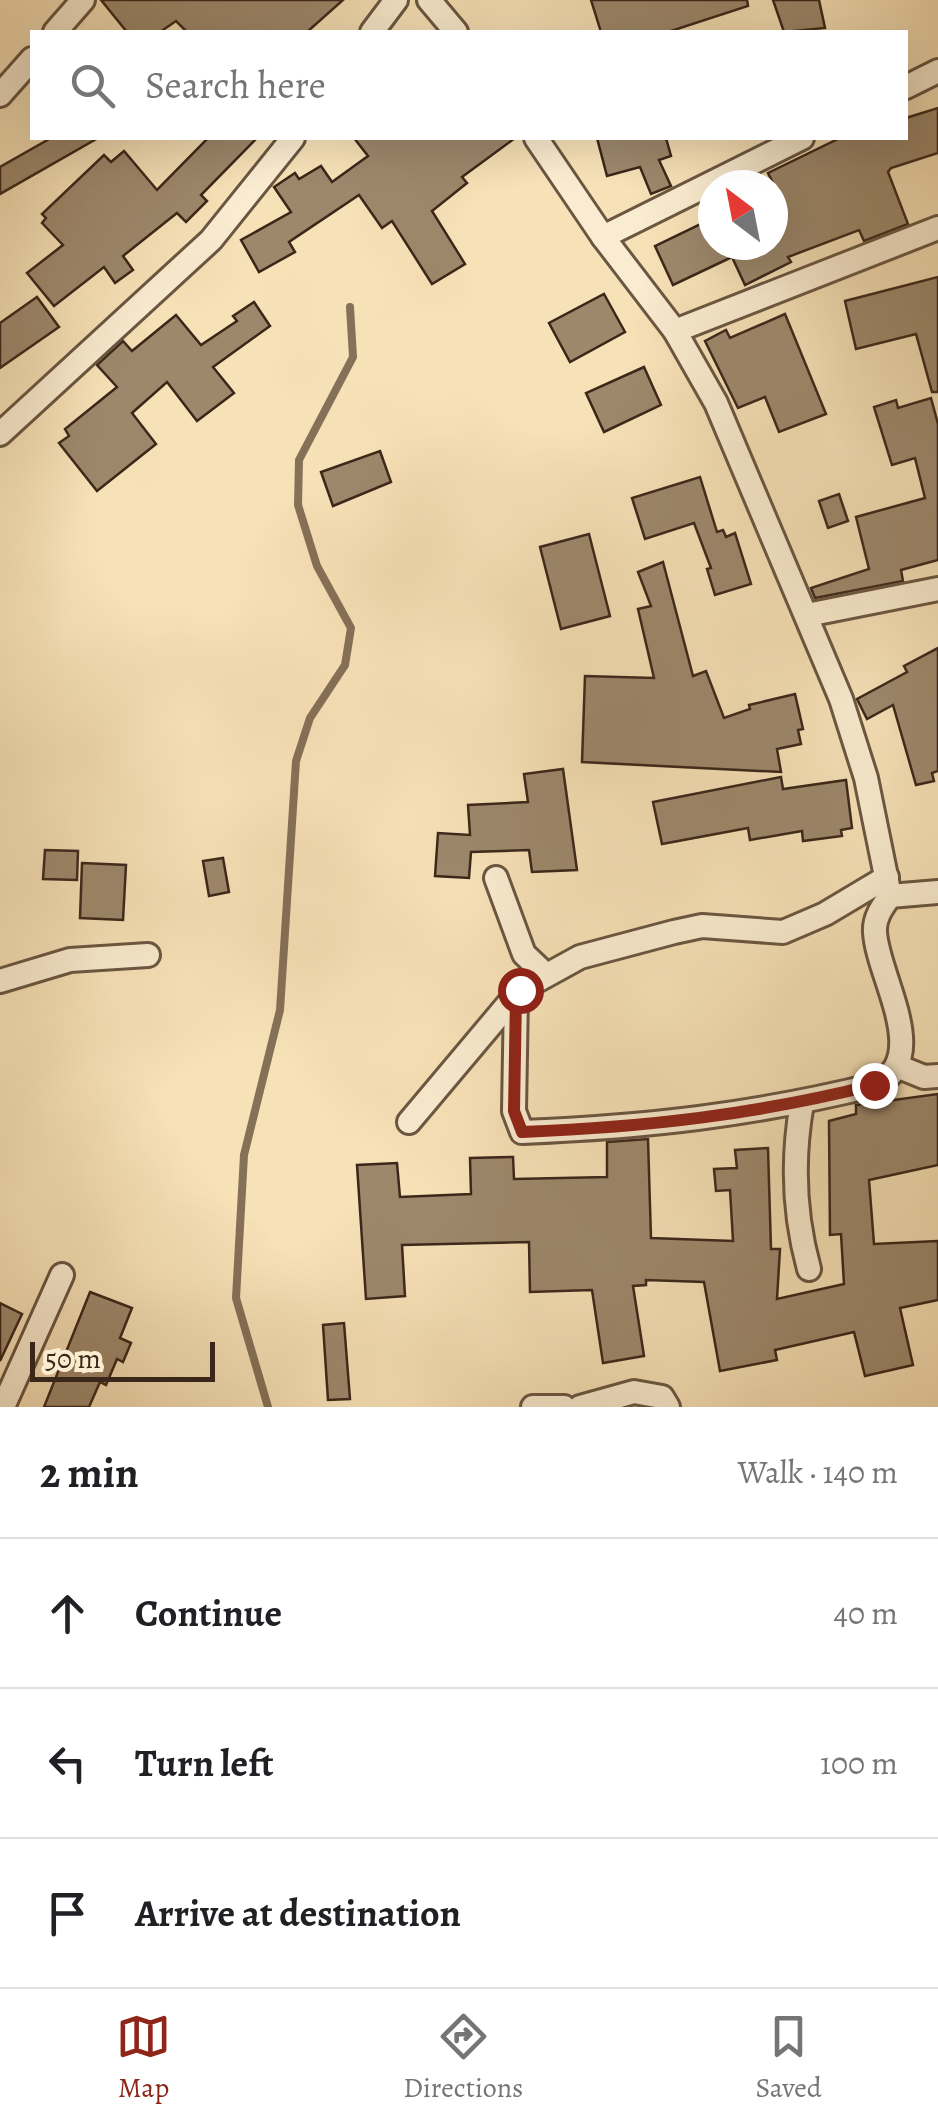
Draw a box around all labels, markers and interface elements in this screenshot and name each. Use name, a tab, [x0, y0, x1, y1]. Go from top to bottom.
search box	[30, 30, 908, 140]
icon: search	[65, 58, 120, 113]
text: Search here	[145, 59, 326, 111]
north arrow	[698, 170, 788, 260]
route start	[498, 968, 544, 1014]
route end	[852, 1063, 898, 1109]
scale bar	[30, 1337, 215, 1382]
text: 50 m	[45, 1340, 101, 1378]
text: 2 min	[40, 1444, 139, 1501]
text: Walk · 140 m	[738, 1450, 898, 1494]
icon: ahead	[40, 1586, 95, 1641]
text: Continue	[135, 1587, 282, 1639]
text: 40 m	[833, 1591, 898, 1635]
icon: left	[40, 1736, 95, 1791]
text: Turn left	[135, 1737, 274, 1789]
text: 100 m	[820, 1741, 898, 1785]
icon: arrive	[40, 1886, 95, 1941]
text: Arrive at destination	[135, 1887, 461, 1939]
tab: Map	[116, 2009, 171, 2107]
tab: Directions	[403, 2009, 523, 2107]
tab: Saved	[756, 2009, 822, 2107]

